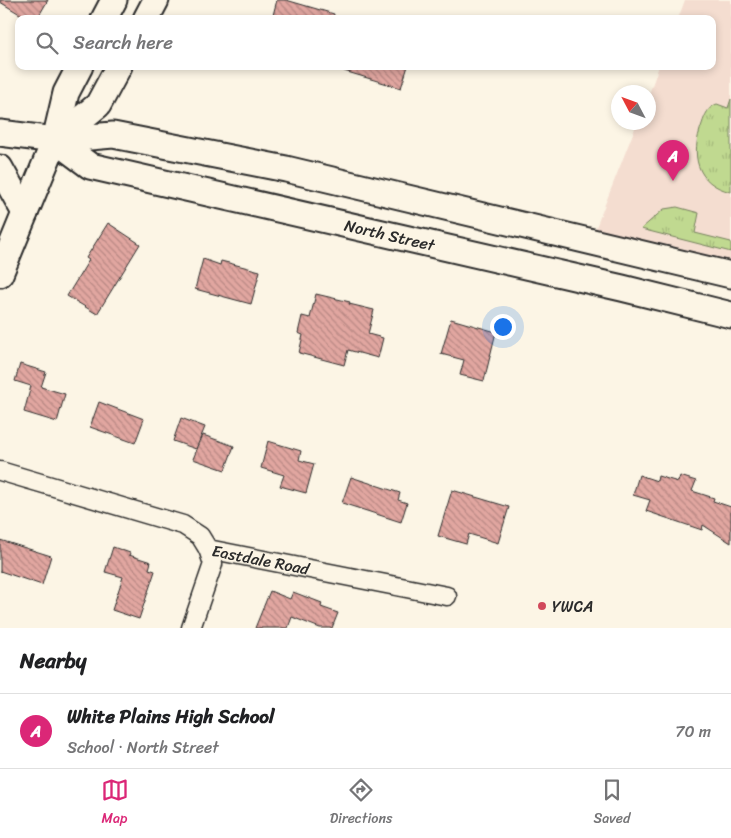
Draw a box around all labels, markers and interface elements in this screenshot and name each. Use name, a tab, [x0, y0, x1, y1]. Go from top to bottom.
search box	[15, 15, 716, 70]
text: Search here	[73, 26, 173, 59]
icon: search	[33, 29, 61, 57]
north arrow	[611, 85, 656, 130]
pin: A	[657, 140, 689, 181]
street label: North Street	[342, 210, 438, 259]
your location	[490, 314, 516, 340]
street label: Eastdale Road	[210, 536, 313, 583]
place label: YWCA	[552, 592, 594, 621]
marker: YWCA	[536, 600, 548, 612]
text: Nearby	[20, 642, 86, 680]
text: White Plains High School	[67, 700, 274, 733]
text: A	[31, 717, 41, 746]
text: 70 m	[675, 717, 711, 746]
text: School · North Street	[67, 733, 219, 762]
tab: Map	[101, 776, 129, 831]
tab: Directions	[330, 776, 392, 831]
tab: Saved	[594, 776, 630, 831]

